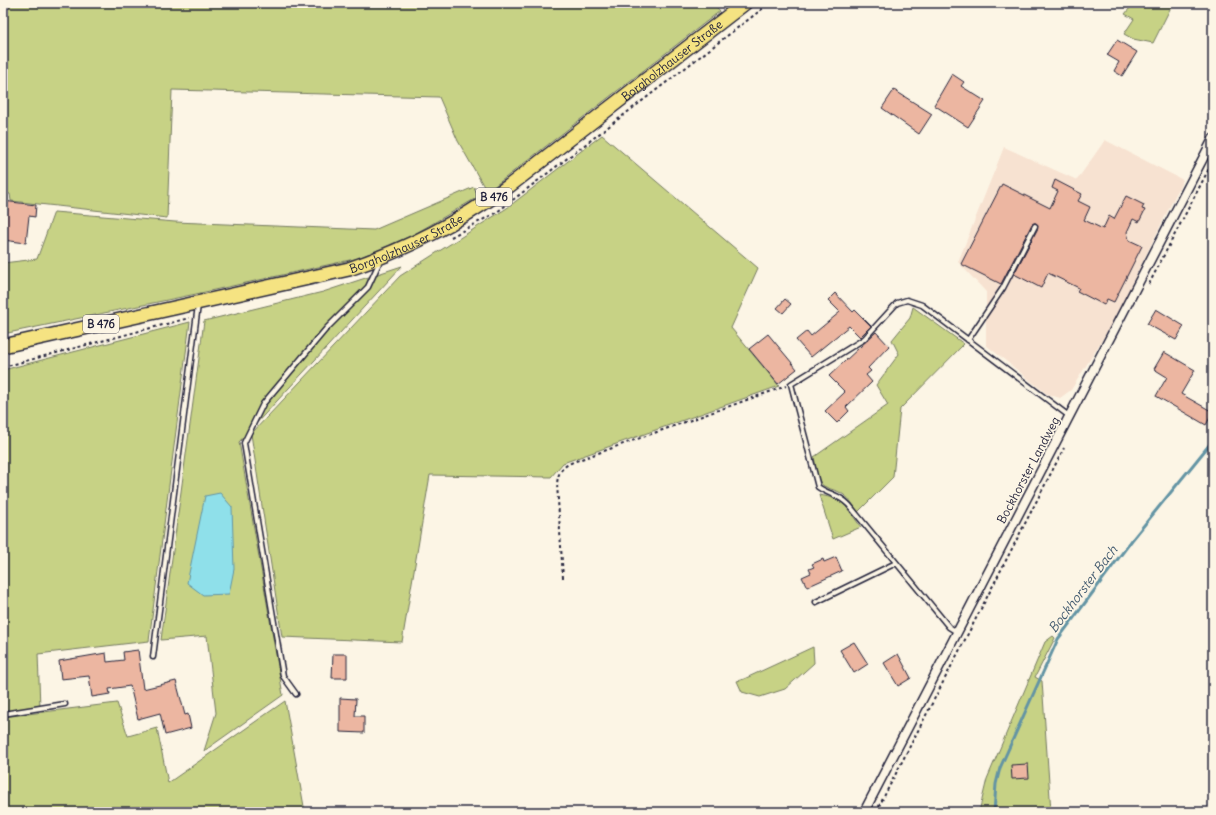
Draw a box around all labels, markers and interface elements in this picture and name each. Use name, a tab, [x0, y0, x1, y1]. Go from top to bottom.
street label: Borgholzhauser Straße	[618, 16, 725, 104]
road number: B 476	[476, 188, 512, 206]
street label: Borgholzhauser Straße	[347, 210, 466, 276]
road number: B 476	[83, 315, 119, 333]
street label: Bockhorster Landweg	[993, 414, 1063, 526]
water label: Bockhorster Bach	[1045, 542, 1122, 636]

